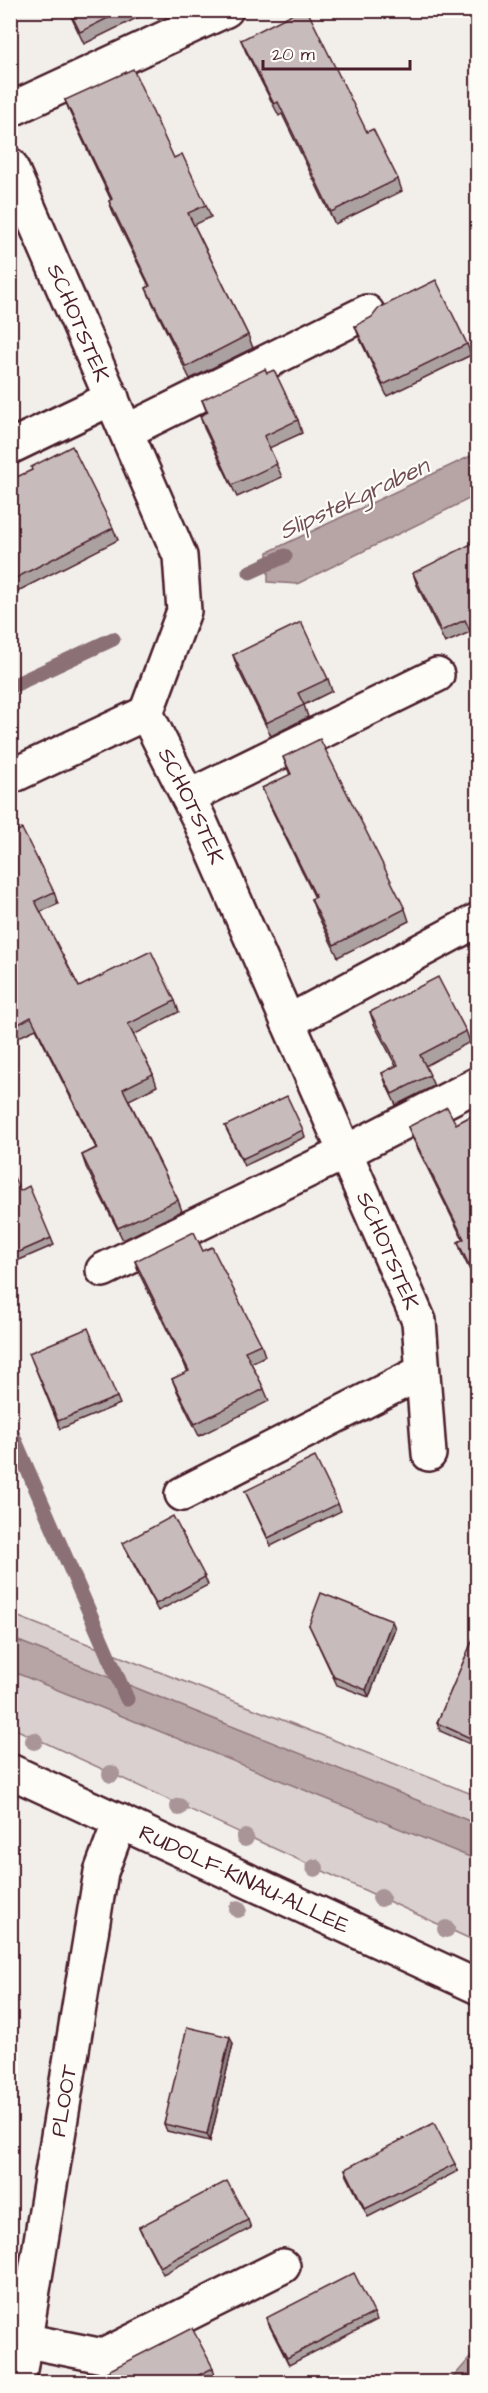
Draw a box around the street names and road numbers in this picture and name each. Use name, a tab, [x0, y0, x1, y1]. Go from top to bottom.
street label: SCHOTSTEK	[39, 259, 118, 387]
street label: SCHOTSTEK	[150, 743, 233, 870]
street label: SCHOTSTEK	[349, 1187, 428, 1315]
street label: RUDOLF-KINAU-ALLEE	[134, 1817, 355, 1941]
street label: PLOOT	[43, 2062, 85, 2139]

